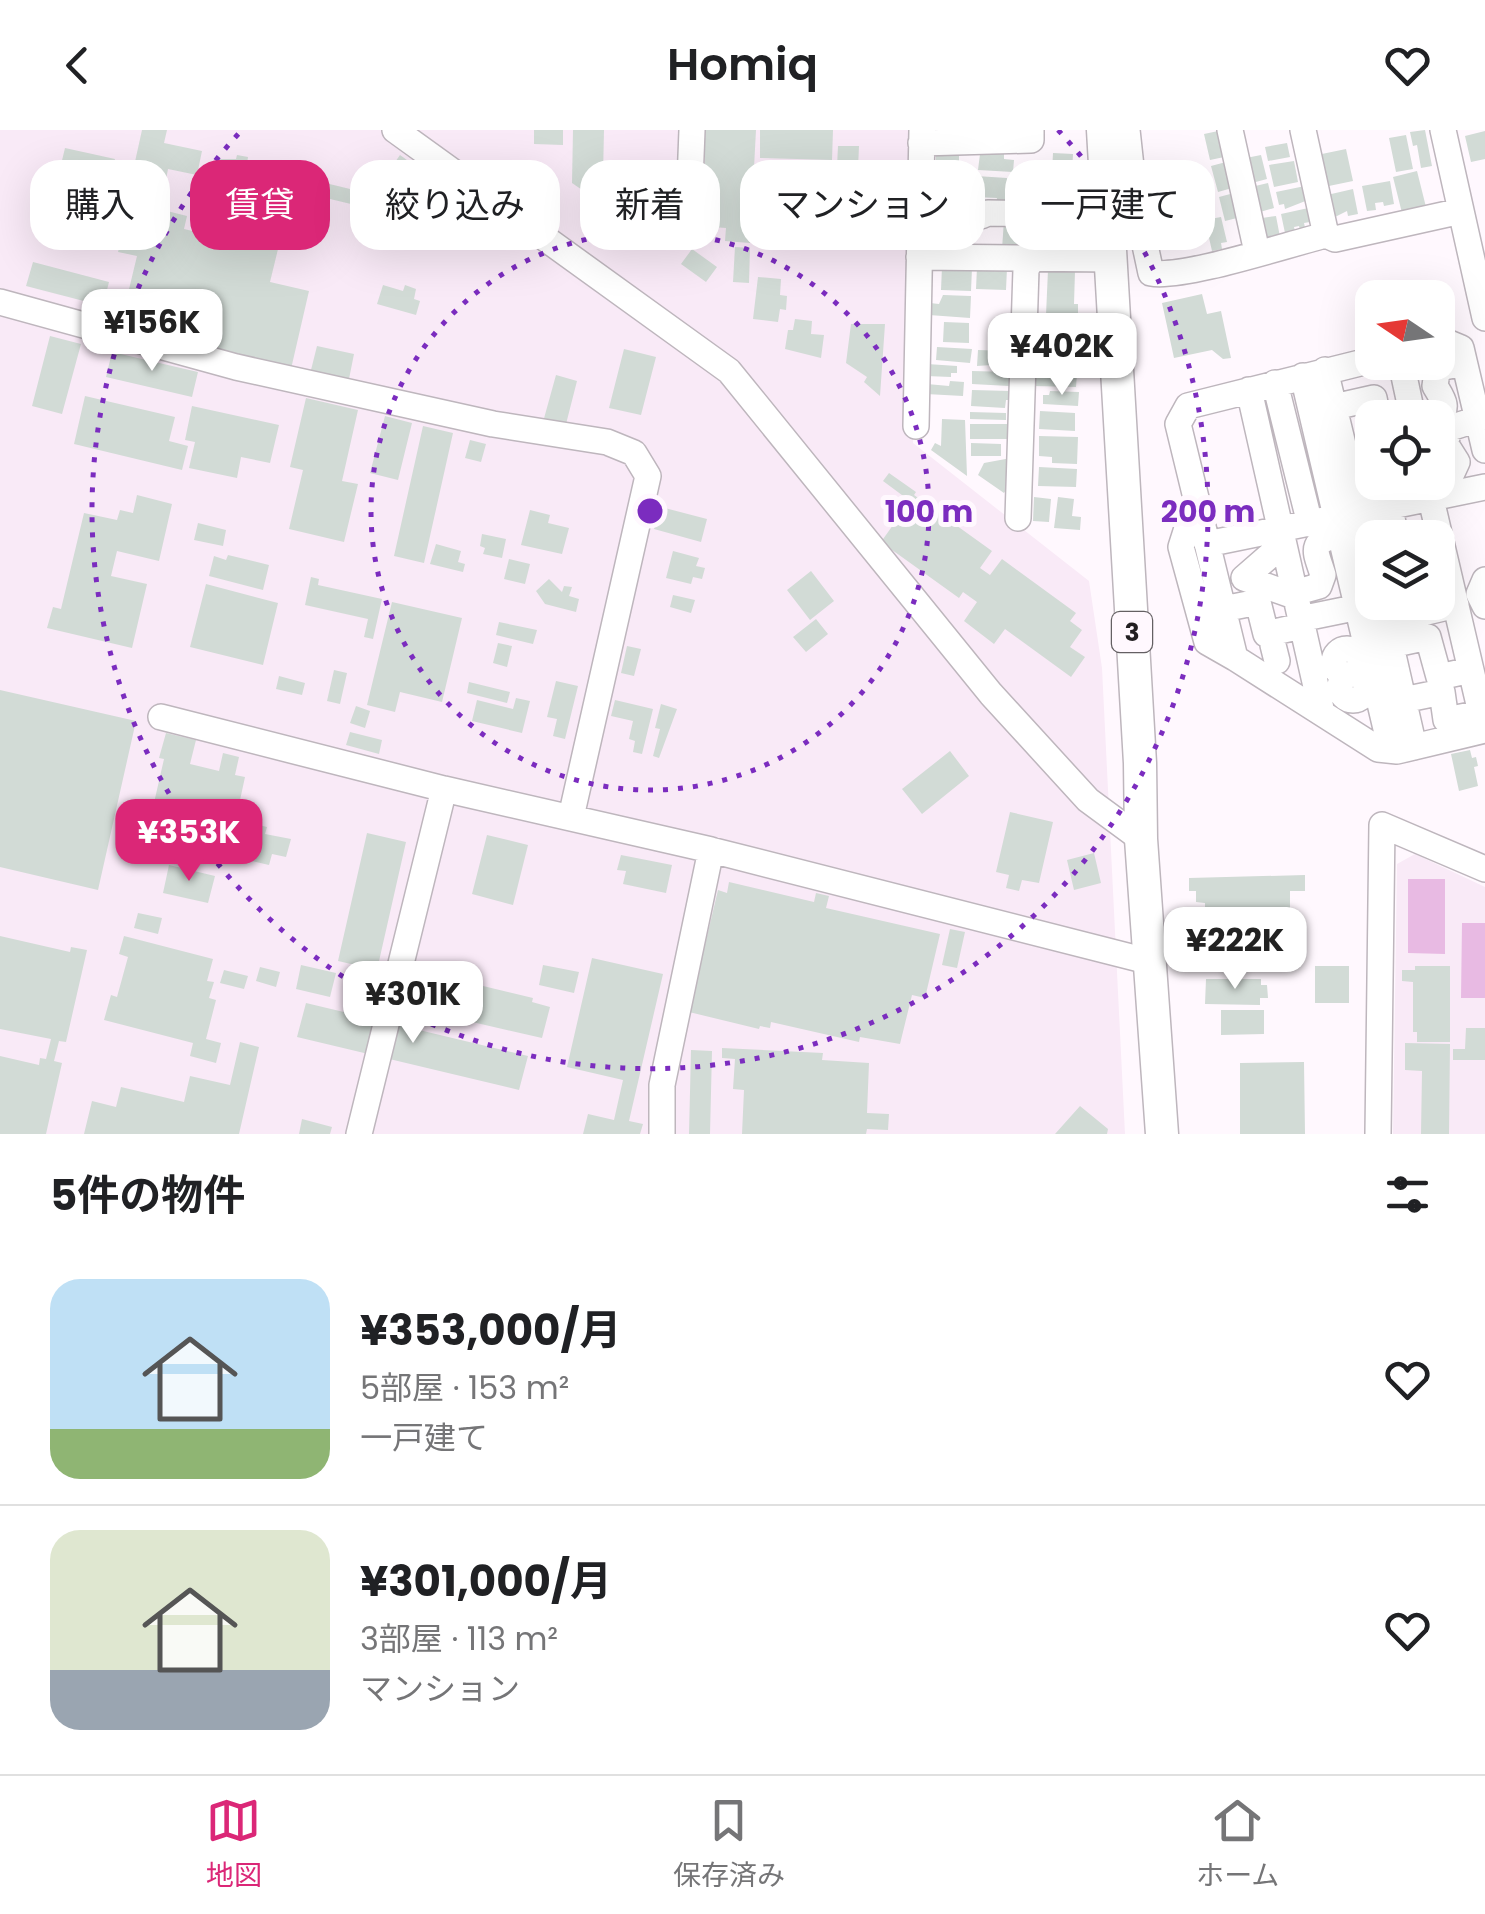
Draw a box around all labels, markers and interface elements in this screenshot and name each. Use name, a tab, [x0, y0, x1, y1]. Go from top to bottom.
text: Homiq	[667, 33, 818, 96]
icon: back	[50, 38, 105, 93]
icon: heart	[1380, 38, 1435, 93]
chip: 購入	[30, 160, 170, 250]
chip: 賃貸	[190, 160, 330, 250]
chip: 絞り込み	[350, 160, 560, 250]
chip: 新着	[580, 160, 720, 250]
chip: マンション	[740, 160, 985, 250]
chip: 一戸建て	[1005, 160, 1215, 250]
north arrow	[1355, 280, 1455, 380]
map controls	[1355, 280, 1455, 620]
pin: ¥156K	[82, 289, 222, 374]
text: ¥156K	[104, 299, 201, 344]
pin: ¥402K	[992, 313, 1132, 398]
text: ¥402K	[1010, 323, 1114, 368]
button: locate	[1355, 400, 1455, 500]
text: 100 m	[885, 490, 973, 533]
text: 200 m	[1161, 490, 1255, 533]
centre of rings	[632, 493, 668, 529]
button: layers	[1355, 520, 1455, 620]
road number: 3	[1112, 612, 1152, 652]
pin: ¥353K	[119, 799, 259, 884]
text: ¥353K	[137, 809, 241, 854]
pin: ¥222K	[1165, 907, 1305, 992]
text: ¥222K	[1186, 917, 1284, 962]
pin: ¥301K	[343, 961, 483, 1046]
text: ¥301K	[365, 971, 461, 1016]
text: 5件の物件	[50, 1166, 245, 1225]
icon: filters	[1380, 1167, 1435, 1222]
text: ¥353,000/月	[360, 1301, 622, 1360]
icon: home	[130, 1319, 250, 1439]
icon: heart	[1380, 1352, 1435, 1407]
text: 5部屋 · 153 m²	[360, 1365, 569, 1410]
text: 一戸建て	[360, 1415, 488, 1460]
text: ¥301,000/月	[360, 1552, 612, 1611]
icon: home	[130, 1570, 250, 1690]
icon: heart	[1380, 1603, 1435, 1658]
text: 3部屋 · 113 m²	[360, 1616, 558, 1661]
text: マンション	[360, 1666, 520, 1711]
tab: 地図	[206, 1793, 262, 1897]
tab: 保存済み	[673, 1793, 785, 1897]
tab: ホーム	[1196, 1793, 1279, 1897]

